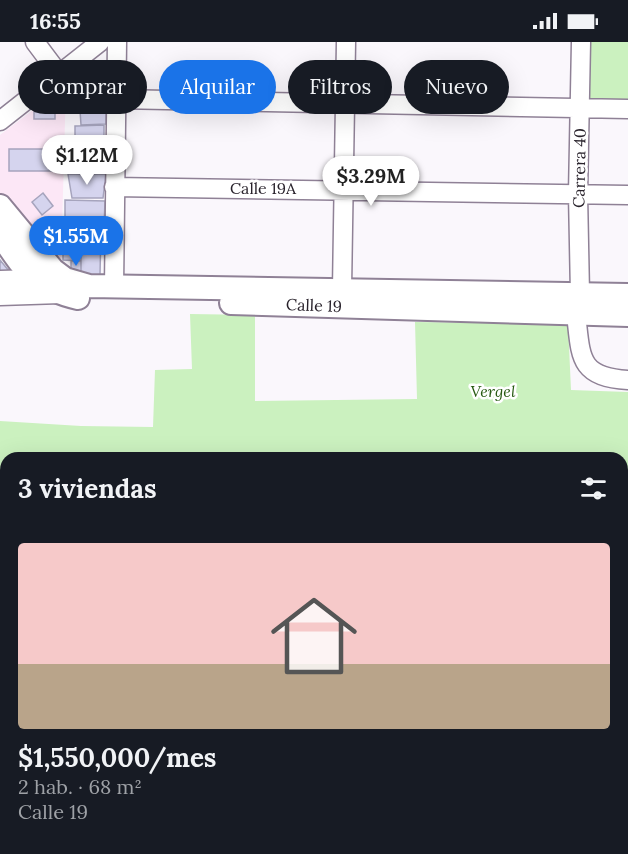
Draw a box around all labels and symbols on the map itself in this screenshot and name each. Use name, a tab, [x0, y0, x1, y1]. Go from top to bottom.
street label: Carrera 40	[568, 128, 590, 208]
pin: $1.12M	[38, 135, 136, 186]
pin: $3.29M	[322, 156, 420, 207]
street label: Calle 19A	[230, 178, 297, 198]
pin: $1.55M	[27, 216, 125, 267]
street label: Calle 19	[286, 294, 342, 316]
park label: Vergel	[471, 381, 516, 401]

